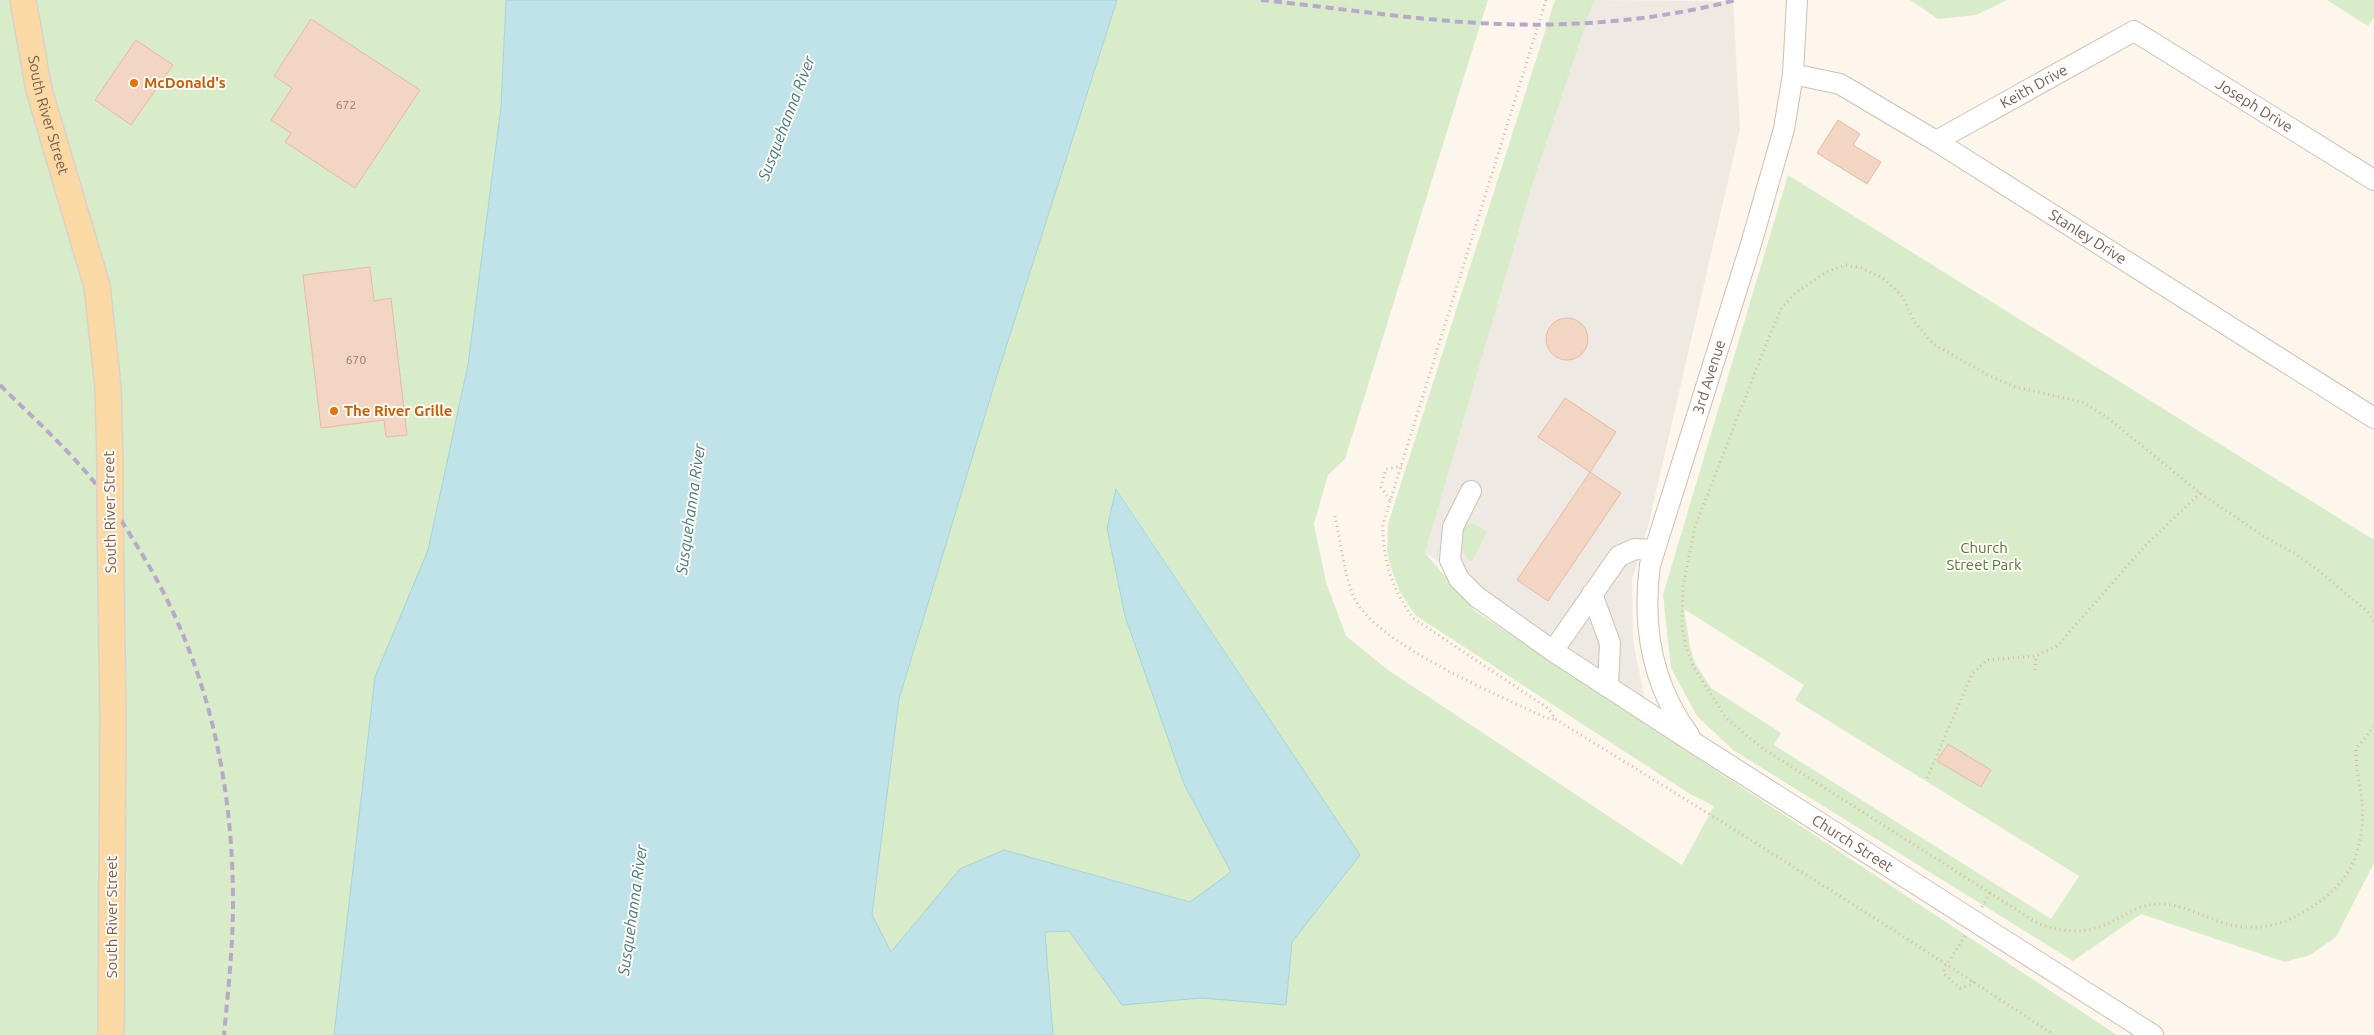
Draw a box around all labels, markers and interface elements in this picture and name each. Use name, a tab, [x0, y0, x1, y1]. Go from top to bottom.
water label: Susquehanna River	[754, 52, 818, 184]
street label: South River Street	[25, 54, 73, 177]
street label: Keith Drive	[1997, 61, 2070, 112]
place label: McDonald's	[144, 74, 226, 91]
street label: Joseph Drive	[2213, 75, 2296, 135]
marker: McDonald's	[128, 77, 140, 89]
house number: 672	[336, 98, 356, 111]
street label: Stanley Drive	[2046, 206, 2130, 267]
street label: 3rd Avenue	[1689, 338, 1728, 416]
house number: 670	[346, 353, 366, 366]
place label: The River Grille	[344, 402, 452, 419]
marker: The River Grille	[328, 405, 340, 417]
water label: Susquehanna River	[672, 441, 708, 577]
street label: South River Street	[100, 450, 119, 573]
park label: Church Street Park	[1946, 539, 2022, 573]
street label: Church Street	[1809, 811, 1896, 875]
water label: Susquehanna River	[614, 842, 650, 978]
street label: South River Street	[103, 856, 120, 978]

